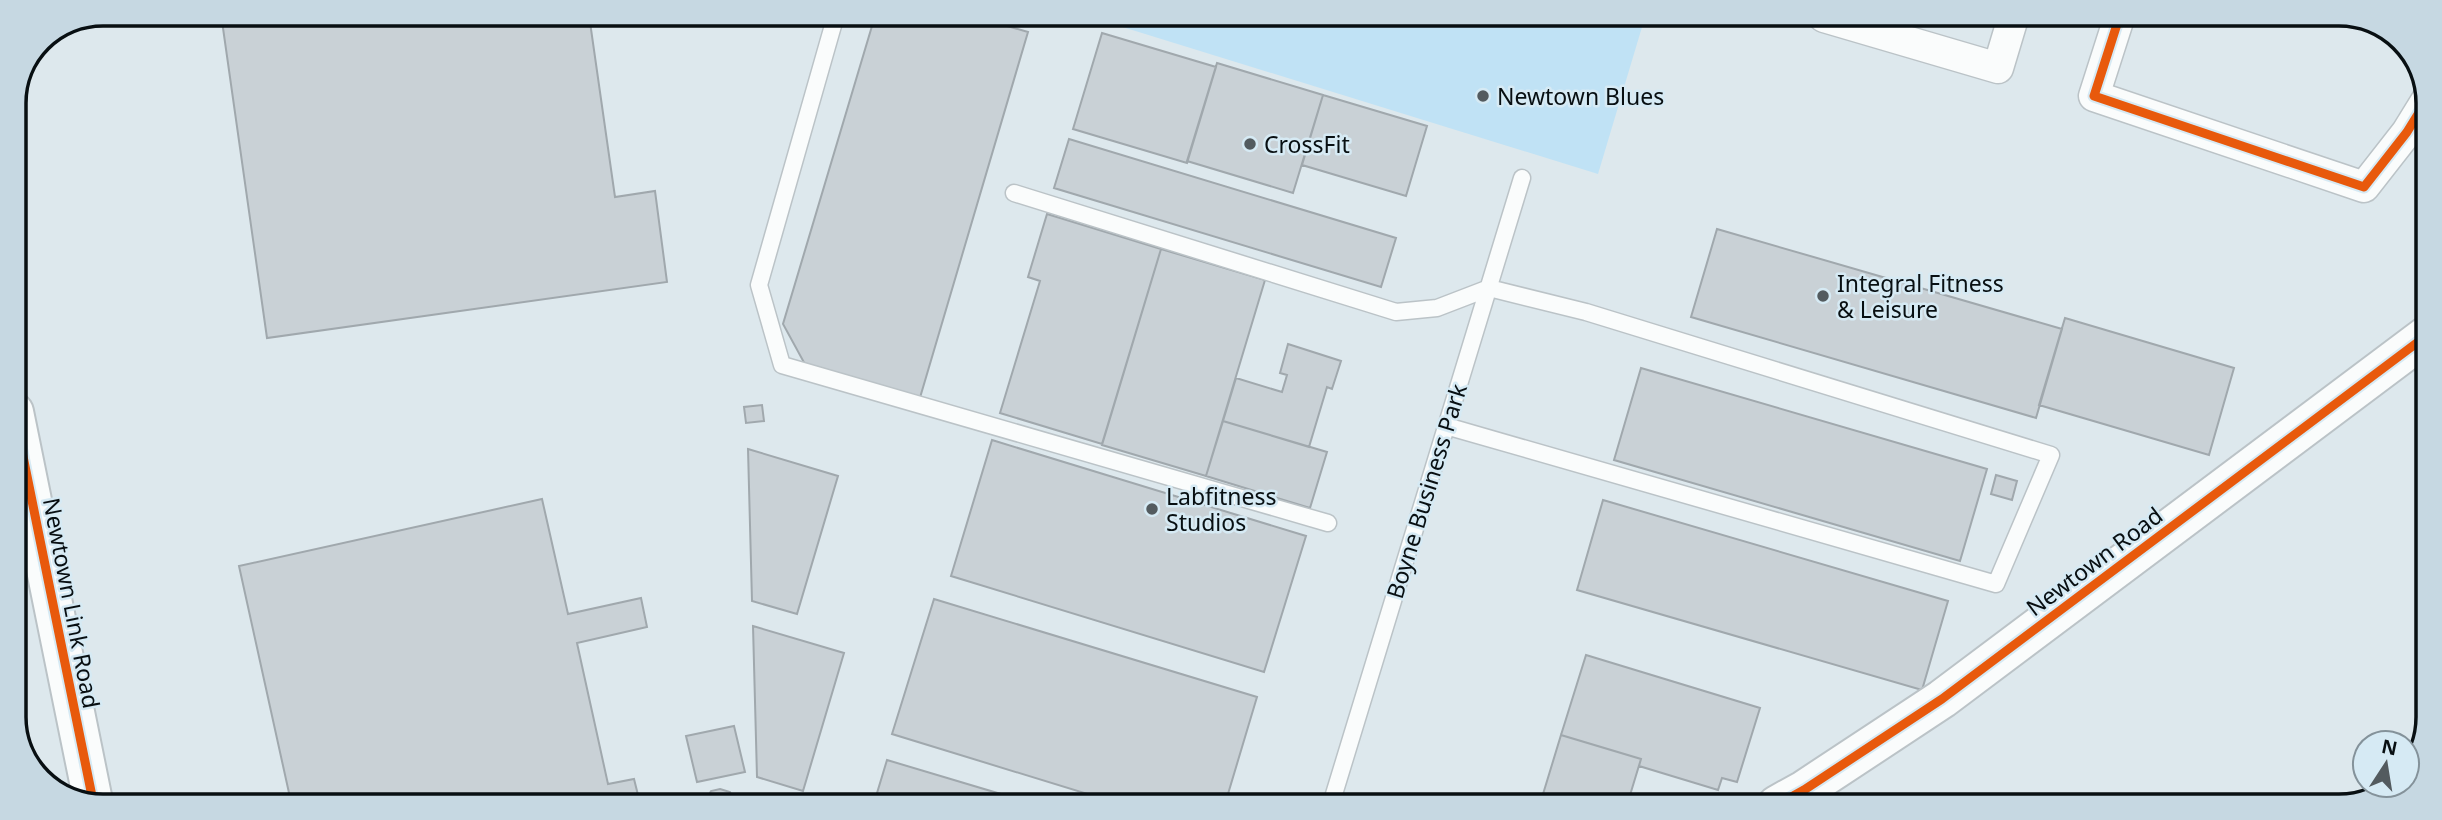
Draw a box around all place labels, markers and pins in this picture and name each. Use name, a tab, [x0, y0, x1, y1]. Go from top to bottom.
place label: Newtown Blues	[1497, 80, 1664, 112]
marker: Newtown Blues	[1475, 88, 1491, 104]
place label: CrossFit	[1264, 128, 1350, 160]
marker: CrossFit	[1242, 136, 1258, 152]
place label: Integral Fitness & Leisure	[1837, 267, 2004, 325]
marker: Integral Fitness & Leisure	[1815, 288, 1831, 304]
place label: Labfitness Studios	[1166, 480, 1276, 538]
marker: Labfitness Studios	[1144, 501, 1160, 517]

